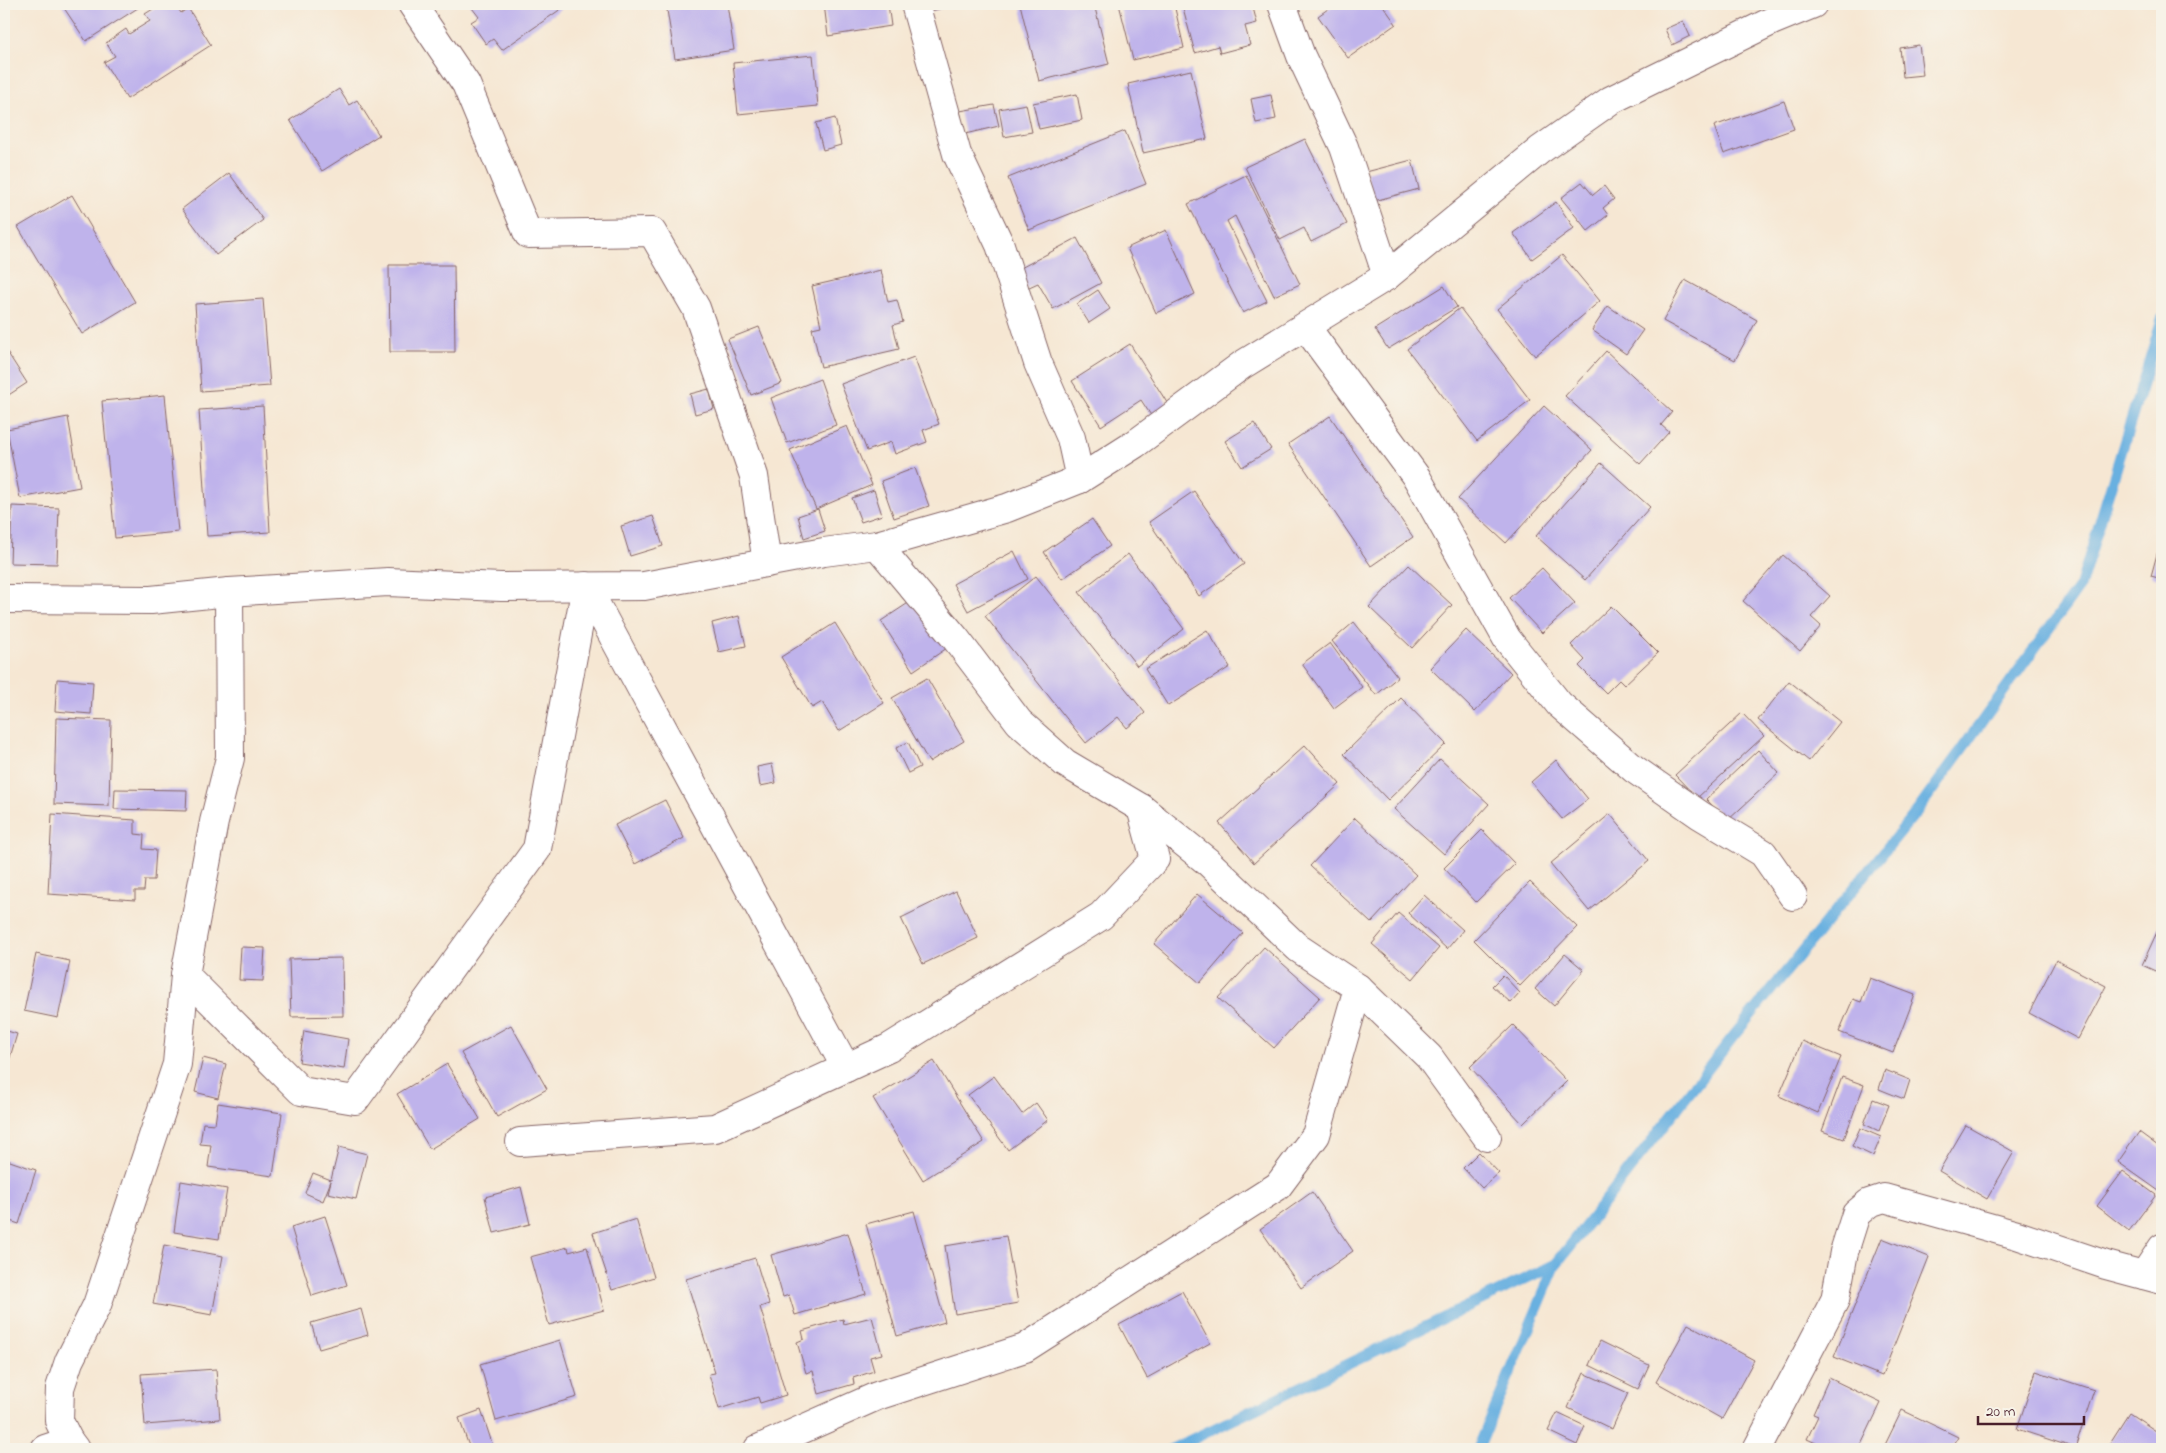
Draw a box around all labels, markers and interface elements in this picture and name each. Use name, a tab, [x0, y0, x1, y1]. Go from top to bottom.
scale bar	[1978, 1393, 2085, 1425]
text: 20 m	[1986, 1401, 2016, 1423]

